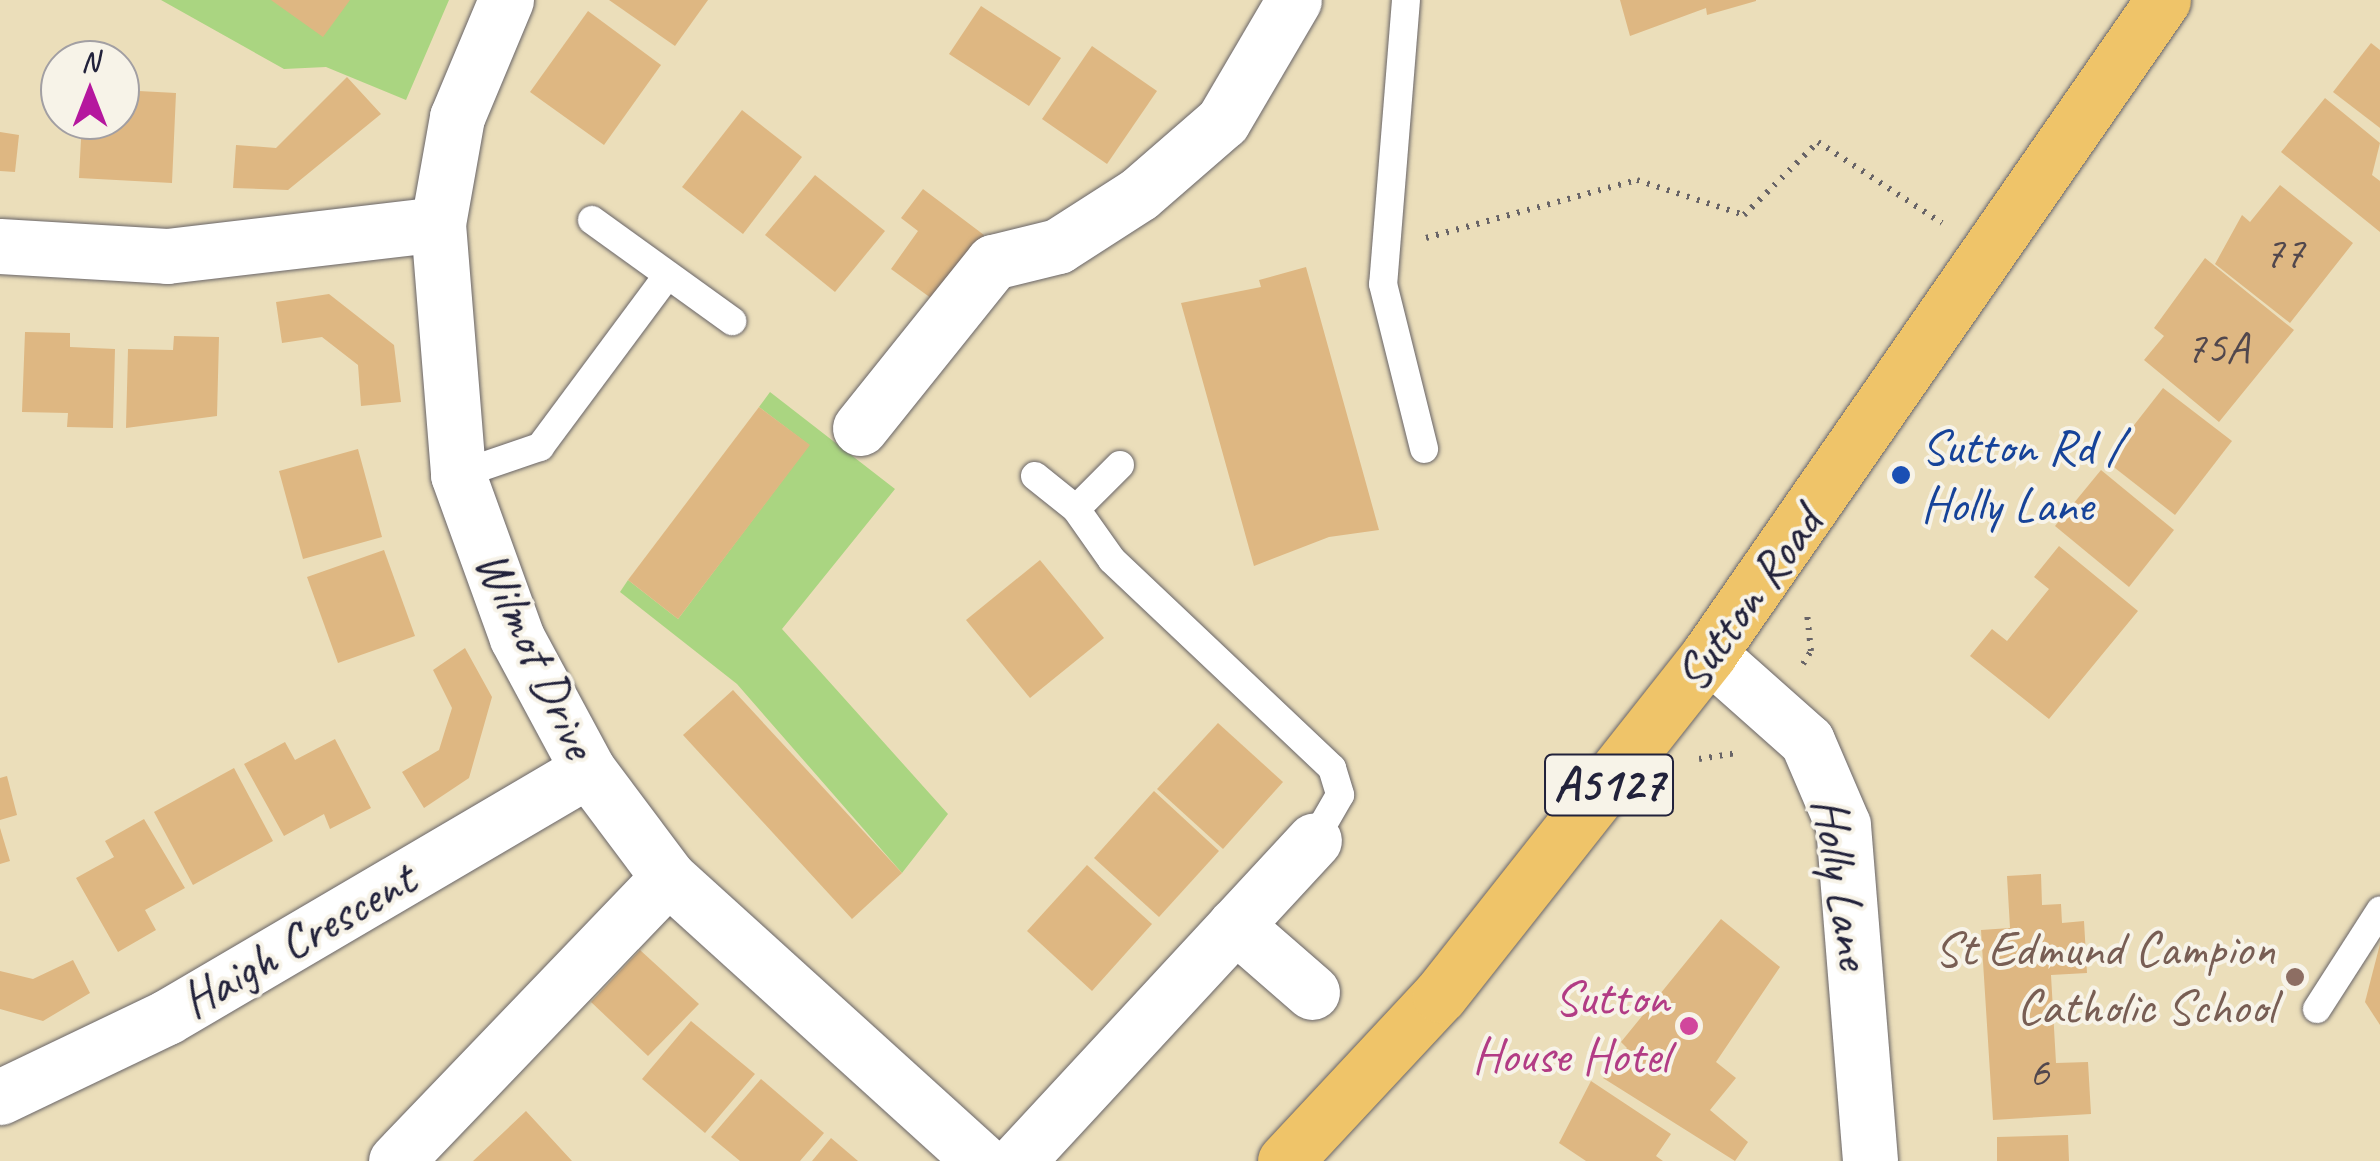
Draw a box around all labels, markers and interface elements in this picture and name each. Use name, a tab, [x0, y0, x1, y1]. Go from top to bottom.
north arrow	[40, 40, 140, 140]
text: N	[81, 44, 99, 79]
house number: 77	[2264, 226, 2304, 280]
house number: 75A	[2185, 321, 2249, 375]
place label: Sutton Rd / Holly Lane	[1921, 416, 2123, 534]
marker: Sutton Rd / Holly Lane	[1890, 464, 1912, 486]
street label: Sutton Road	[1662, 496, 1834, 702]
street label: Wilmot Drive	[462, 541, 610, 767]
road number: A5127	[1544, 742, 1674, 828]
street label: Holly Lane	[1799, 793, 1885, 973]
street label: Haigh Crescent	[170, 849, 426, 1031]
place label: St Edmund Campion Catholic School	[1930, 918, 2275, 1036]
marker: St Edmund Campion Catholic School	[2284, 966, 2306, 988]
place label: Sutton House Hotel	[1472, 967, 1669, 1084]
marker: Sutton House Hotel	[1678, 1015, 1700, 1037]
house number: 6	[2029, 1045, 2049, 1099]

